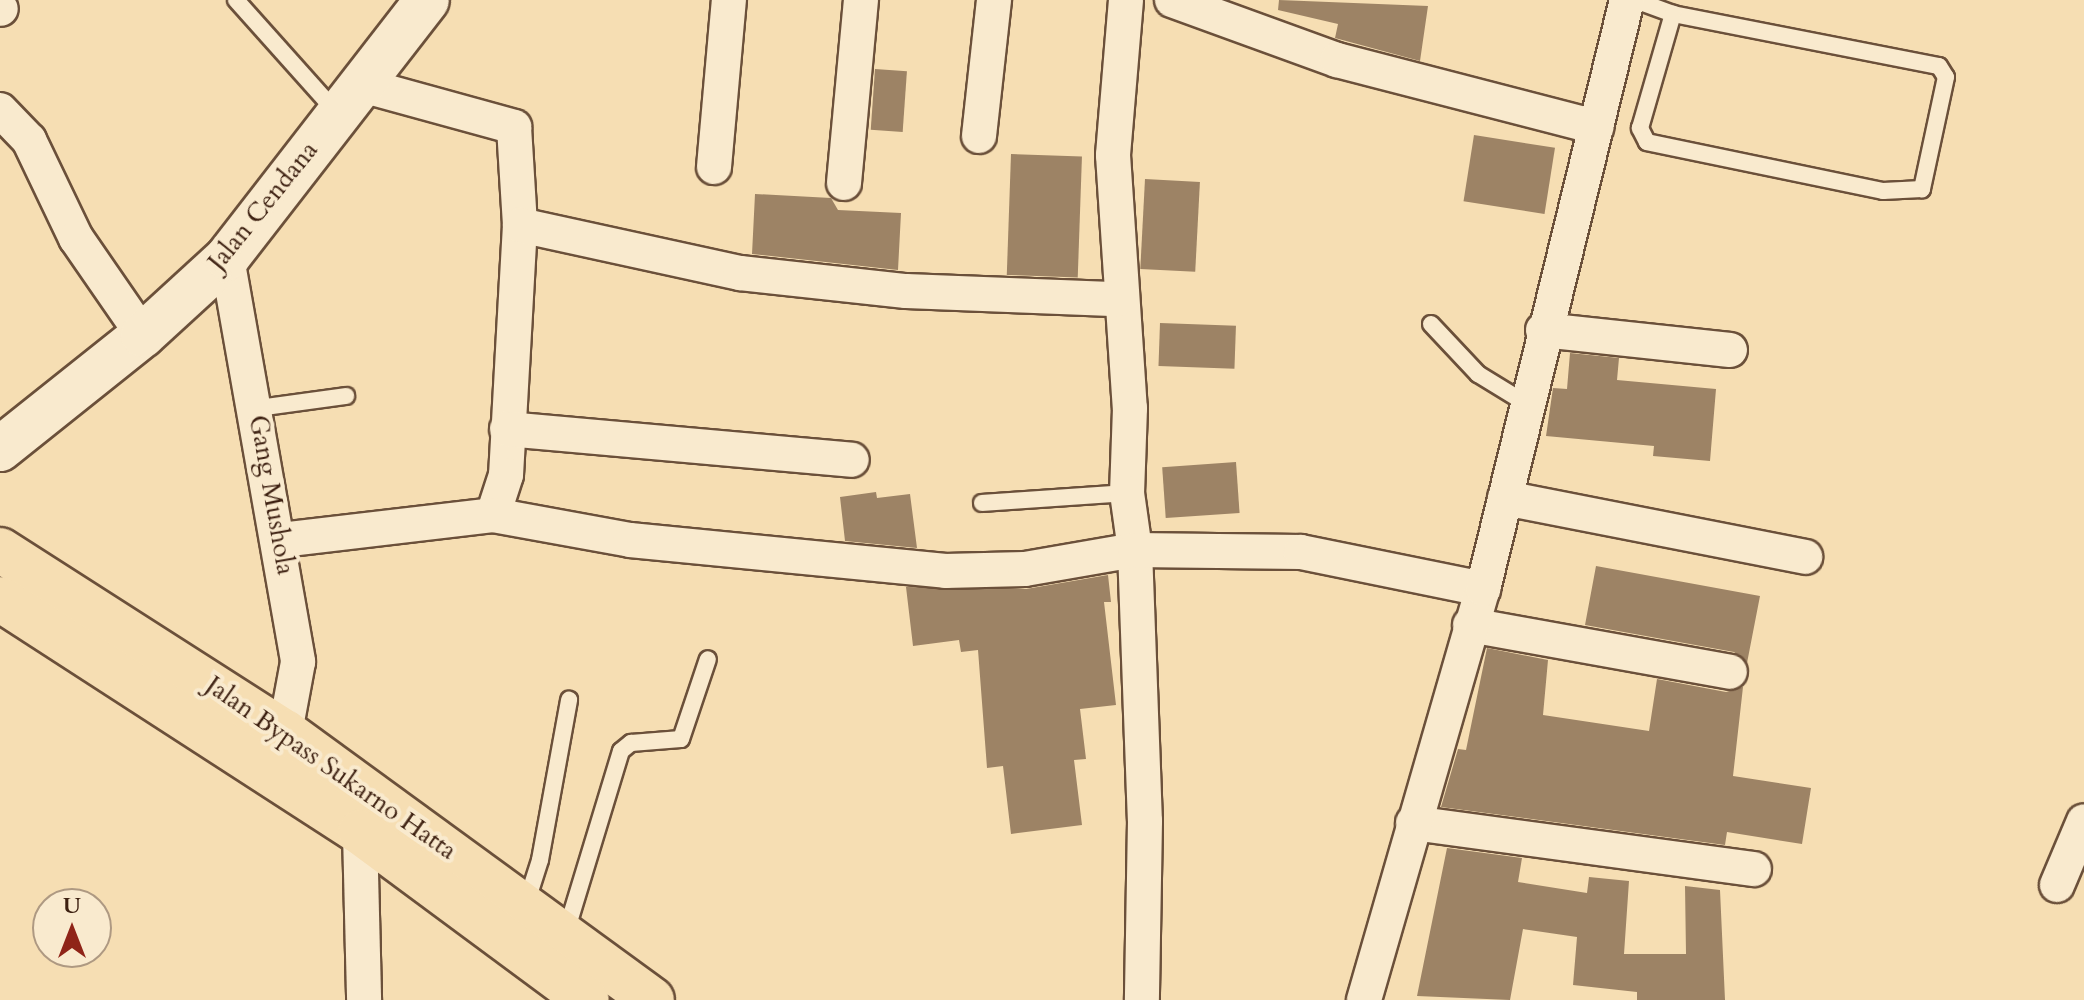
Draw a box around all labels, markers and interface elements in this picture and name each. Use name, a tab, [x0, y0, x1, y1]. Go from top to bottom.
street label: Jalan Cendana	[201, 135, 325, 277]
street label: Gang Mushola	[243, 413, 301, 577]
street label: Jalan Bypass Sukarno Hatta	[200, 670, 462, 866]
north arrow	[32, 888, 112, 968]
text: U	[63, 891, 81, 921]

